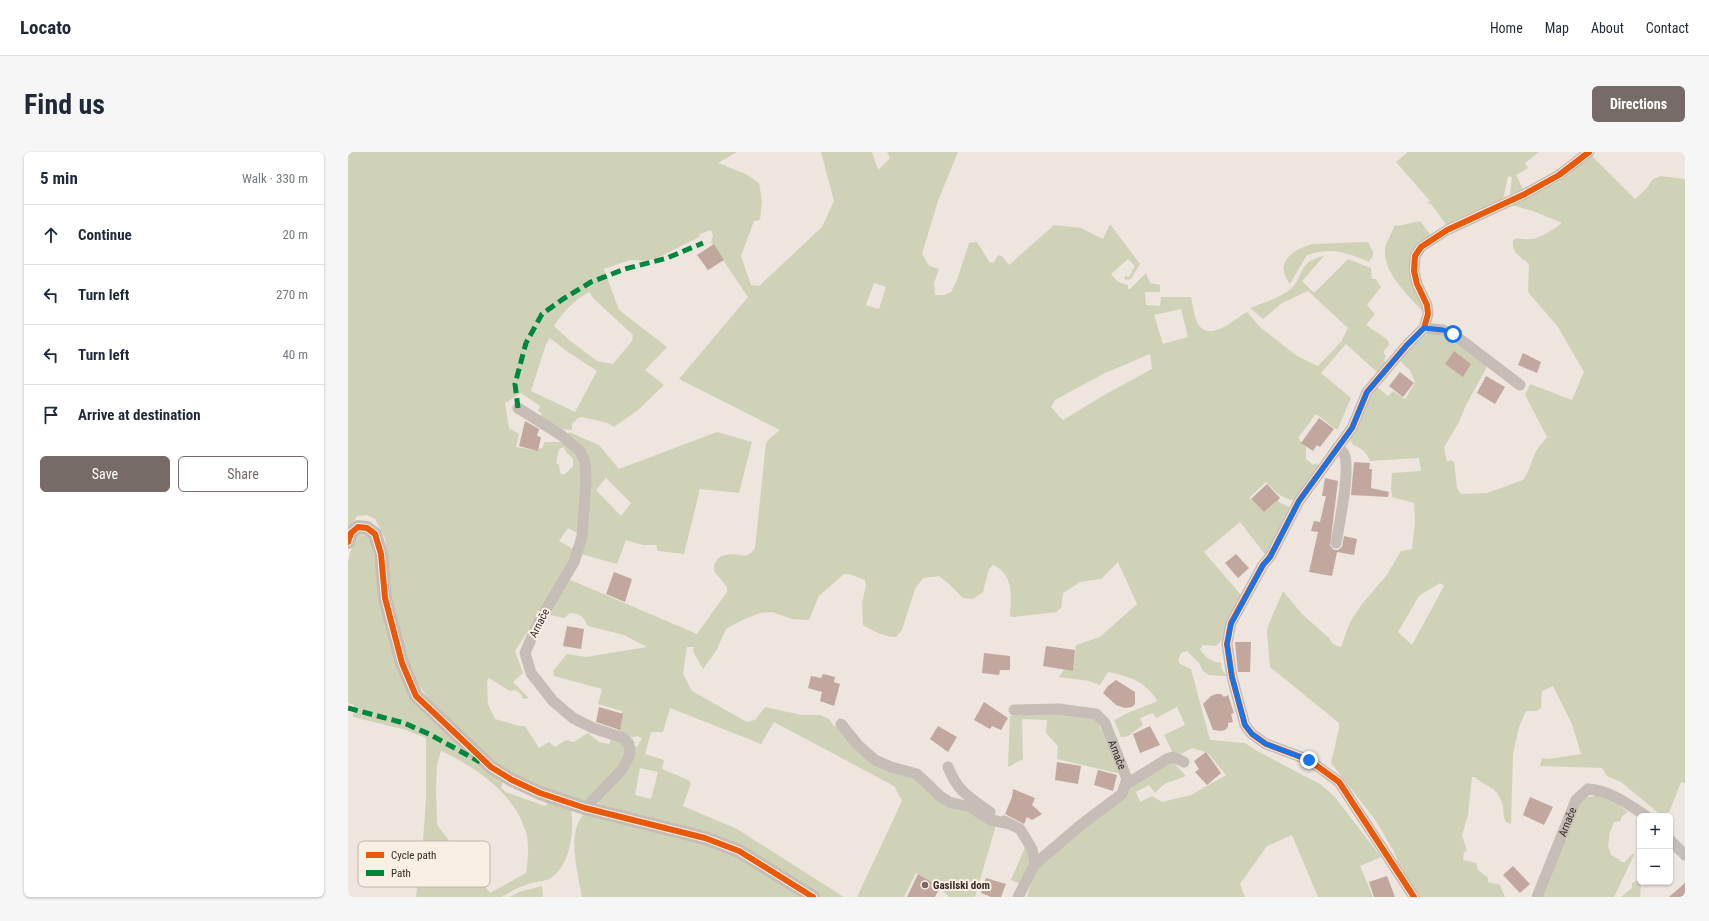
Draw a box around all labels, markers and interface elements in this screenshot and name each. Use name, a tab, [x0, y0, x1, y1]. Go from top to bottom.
text: Locato	[20, 16, 71, 39]
text: Home	[1490, 20, 1523, 36]
text: Map	[1545, 20, 1569, 36]
text: About	[1591, 20, 1624, 36]
text: Contact	[1646, 20, 1689, 36]
button: Directions	[1592, 86, 1685, 122]
text: Find us	[24, 88, 105, 121]
text: 5 min	[40, 168, 78, 188]
text: Walk · 330 m	[242, 171, 308, 186]
icon: ahead	[40, 224, 62, 246]
text: Continue	[78, 226, 132, 244]
text: 20 m	[282, 227, 308, 242]
icon: left	[40, 284, 62, 306]
text: Turn left	[78, 286, 129, 304]
text: 270 m	[276, 287, 308, 302]
route start	[1444, 325, 1462, 343]
icon: left	[40, 344, 62, 366]
text: Turn left	[78, 346, 129, 364]
text: 40 m	[282, 347, 308, 362]
icon: arrive	[40, 404, 62, 426]
text: Arrive at destination	[78, 406, 201, 424]
button: Save	[40, 456, 170, 492]
button: Share	[178, 456, 308, 492]
street label: Arnače	[527, 607, 552, 640]
street label: Arnače	[1105, 738, 1129, 771]
route end	[1300, 751, 1318, 769]
street label: Arnače	[1556, 805, 1579, 839]
map controls	[1637, 813, 1673, 885]
button: +	[1637, 813, 1673, 849]
legend	[358, 841, 490, 887]
text: Cycle path	[391, 849, 436, 862]
button: −	[1637, 849, 1673, 885]
text: Path	[391, 867, 411, 880]
place label: Gasilski dom	[933, 879, 990, 892]
marker: Gasilski dom	[920, 880, 930, 890]

